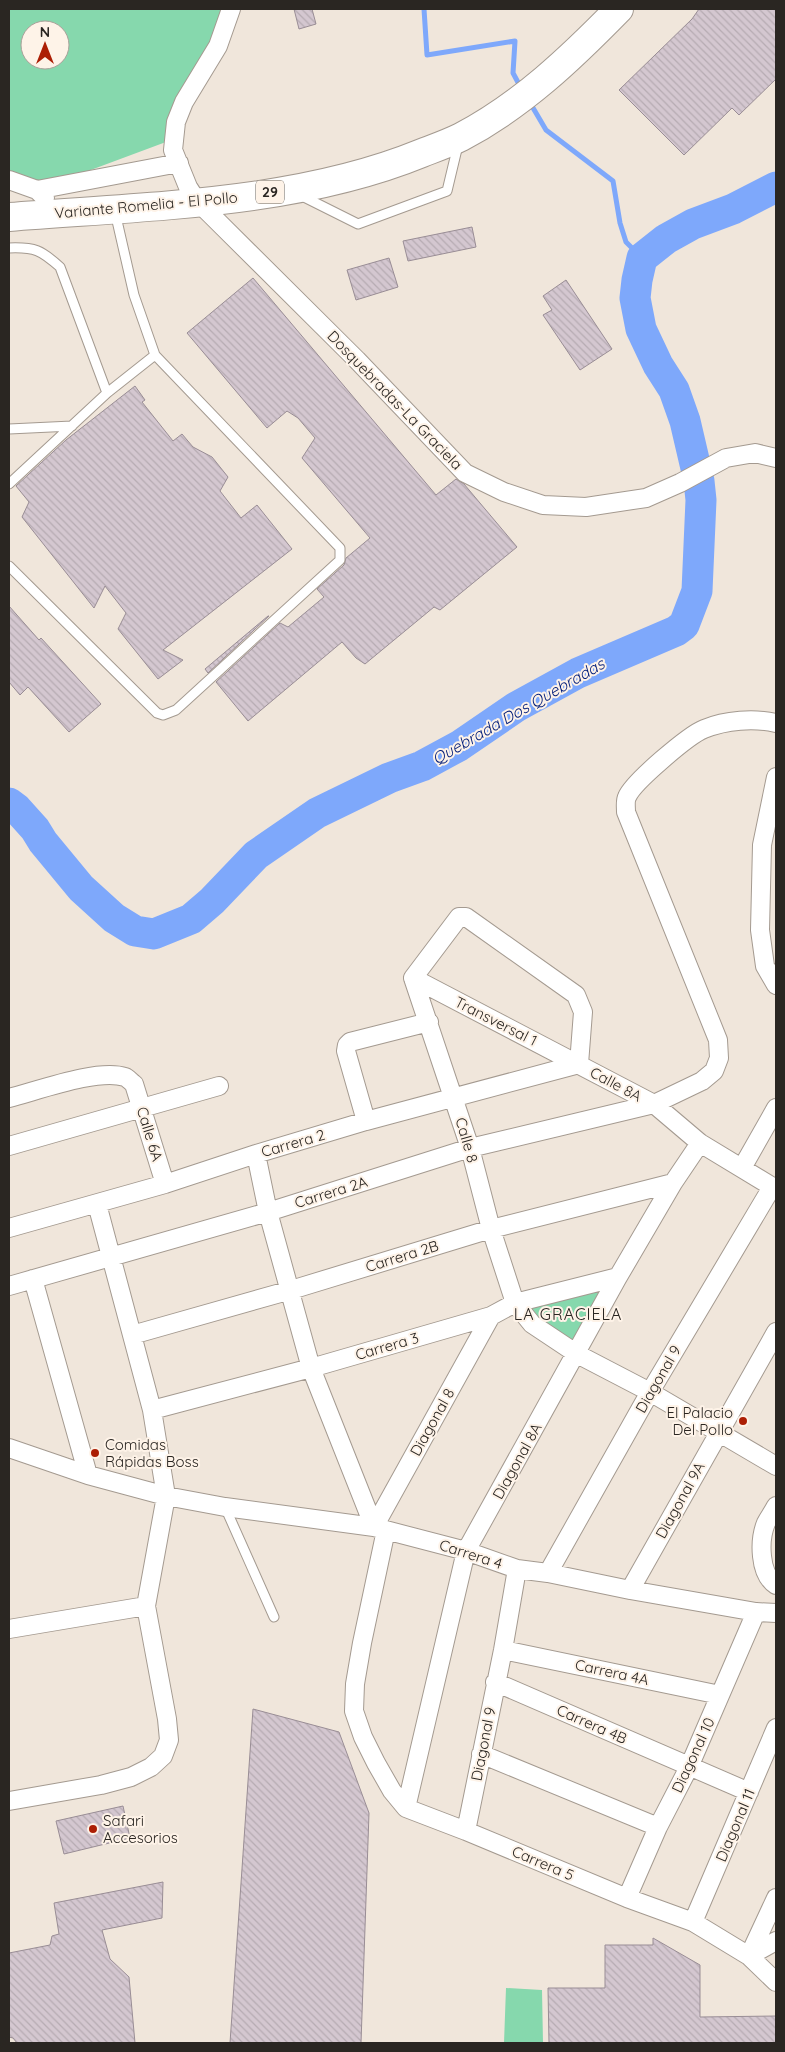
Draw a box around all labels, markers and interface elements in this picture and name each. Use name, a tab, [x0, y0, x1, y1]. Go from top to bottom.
north arrow	[20, 20, 70, 70]
text: N	[40, 23, 50, 41]
road number: 29	[256, 180, 284, 203]
street label: Variante Romelia - El Pollo	[54, 188, 238, 222]
street label: Dosquebradas-La Graciela	[323, 326, 467, 474]
water label: Quebrada Dos Quebradas	[428, 653, 609, 769]
street label: Transversal 1	[452, 992, 540, 1050]
street label: Calle 8A	[587, 1062, 645, 1106]
street label: Calle 6A	[133, 1104, 167, 1164]
street label: Calle 8	[451, 1115, 483, 1165]
street label: Carrera 2	[259, 1125, 327, 1161]
street label: Carrera 2A	[292, 1172, 370, 1212]
street label: Carrera 2B	[363, 1236, 441, 1276]
district label: LA GRACIELA	[514, 1304, 622, 1324]
street label: Carrera 3	[353, 1328, 421, 1364]
street label: Diagonal 9	[631, 1342, 685, 1416]
street label: Diagonal 8	[406, 1385, 458, 1459]
place label: El Palacio Del Pollo	[666, 1403, 733, 1439]
marker: El Palacio Del Pollo	[737, 1415, 749, 1427]
street label: Diagonal 8A	[488, 1419, 546, 1502]
place label: Comidas Rápidas Boss	[105, 1435, 199, 1471]
marker: Comidas Rápidas Boss	[89, 1447, 101, 1459]
street label: Diagonal 9A	[651, 1458, 709, 1542]
street label: Carrera 4	[437, 1535, 505, 1573]
street label: Carrera 4A	[573, 1655, 651, 1689]
street label: Carrera 4B	[554, 1700, 630, 1748]
street label: Diagonal 9	[467, 1705, 499, 1783]
street label: Diagonal 10	[667, 1714, 719, 1796]
street label: Diagonal 11	[711, 1786, 759, 1864]
place label: Safari Accesorios	[103, 1811, 178, 1847]
marker: Safari Accesorios	[87, 1823, 99, 1835]
street label: Carrera 5	[509, 1841, 577, 1885]

